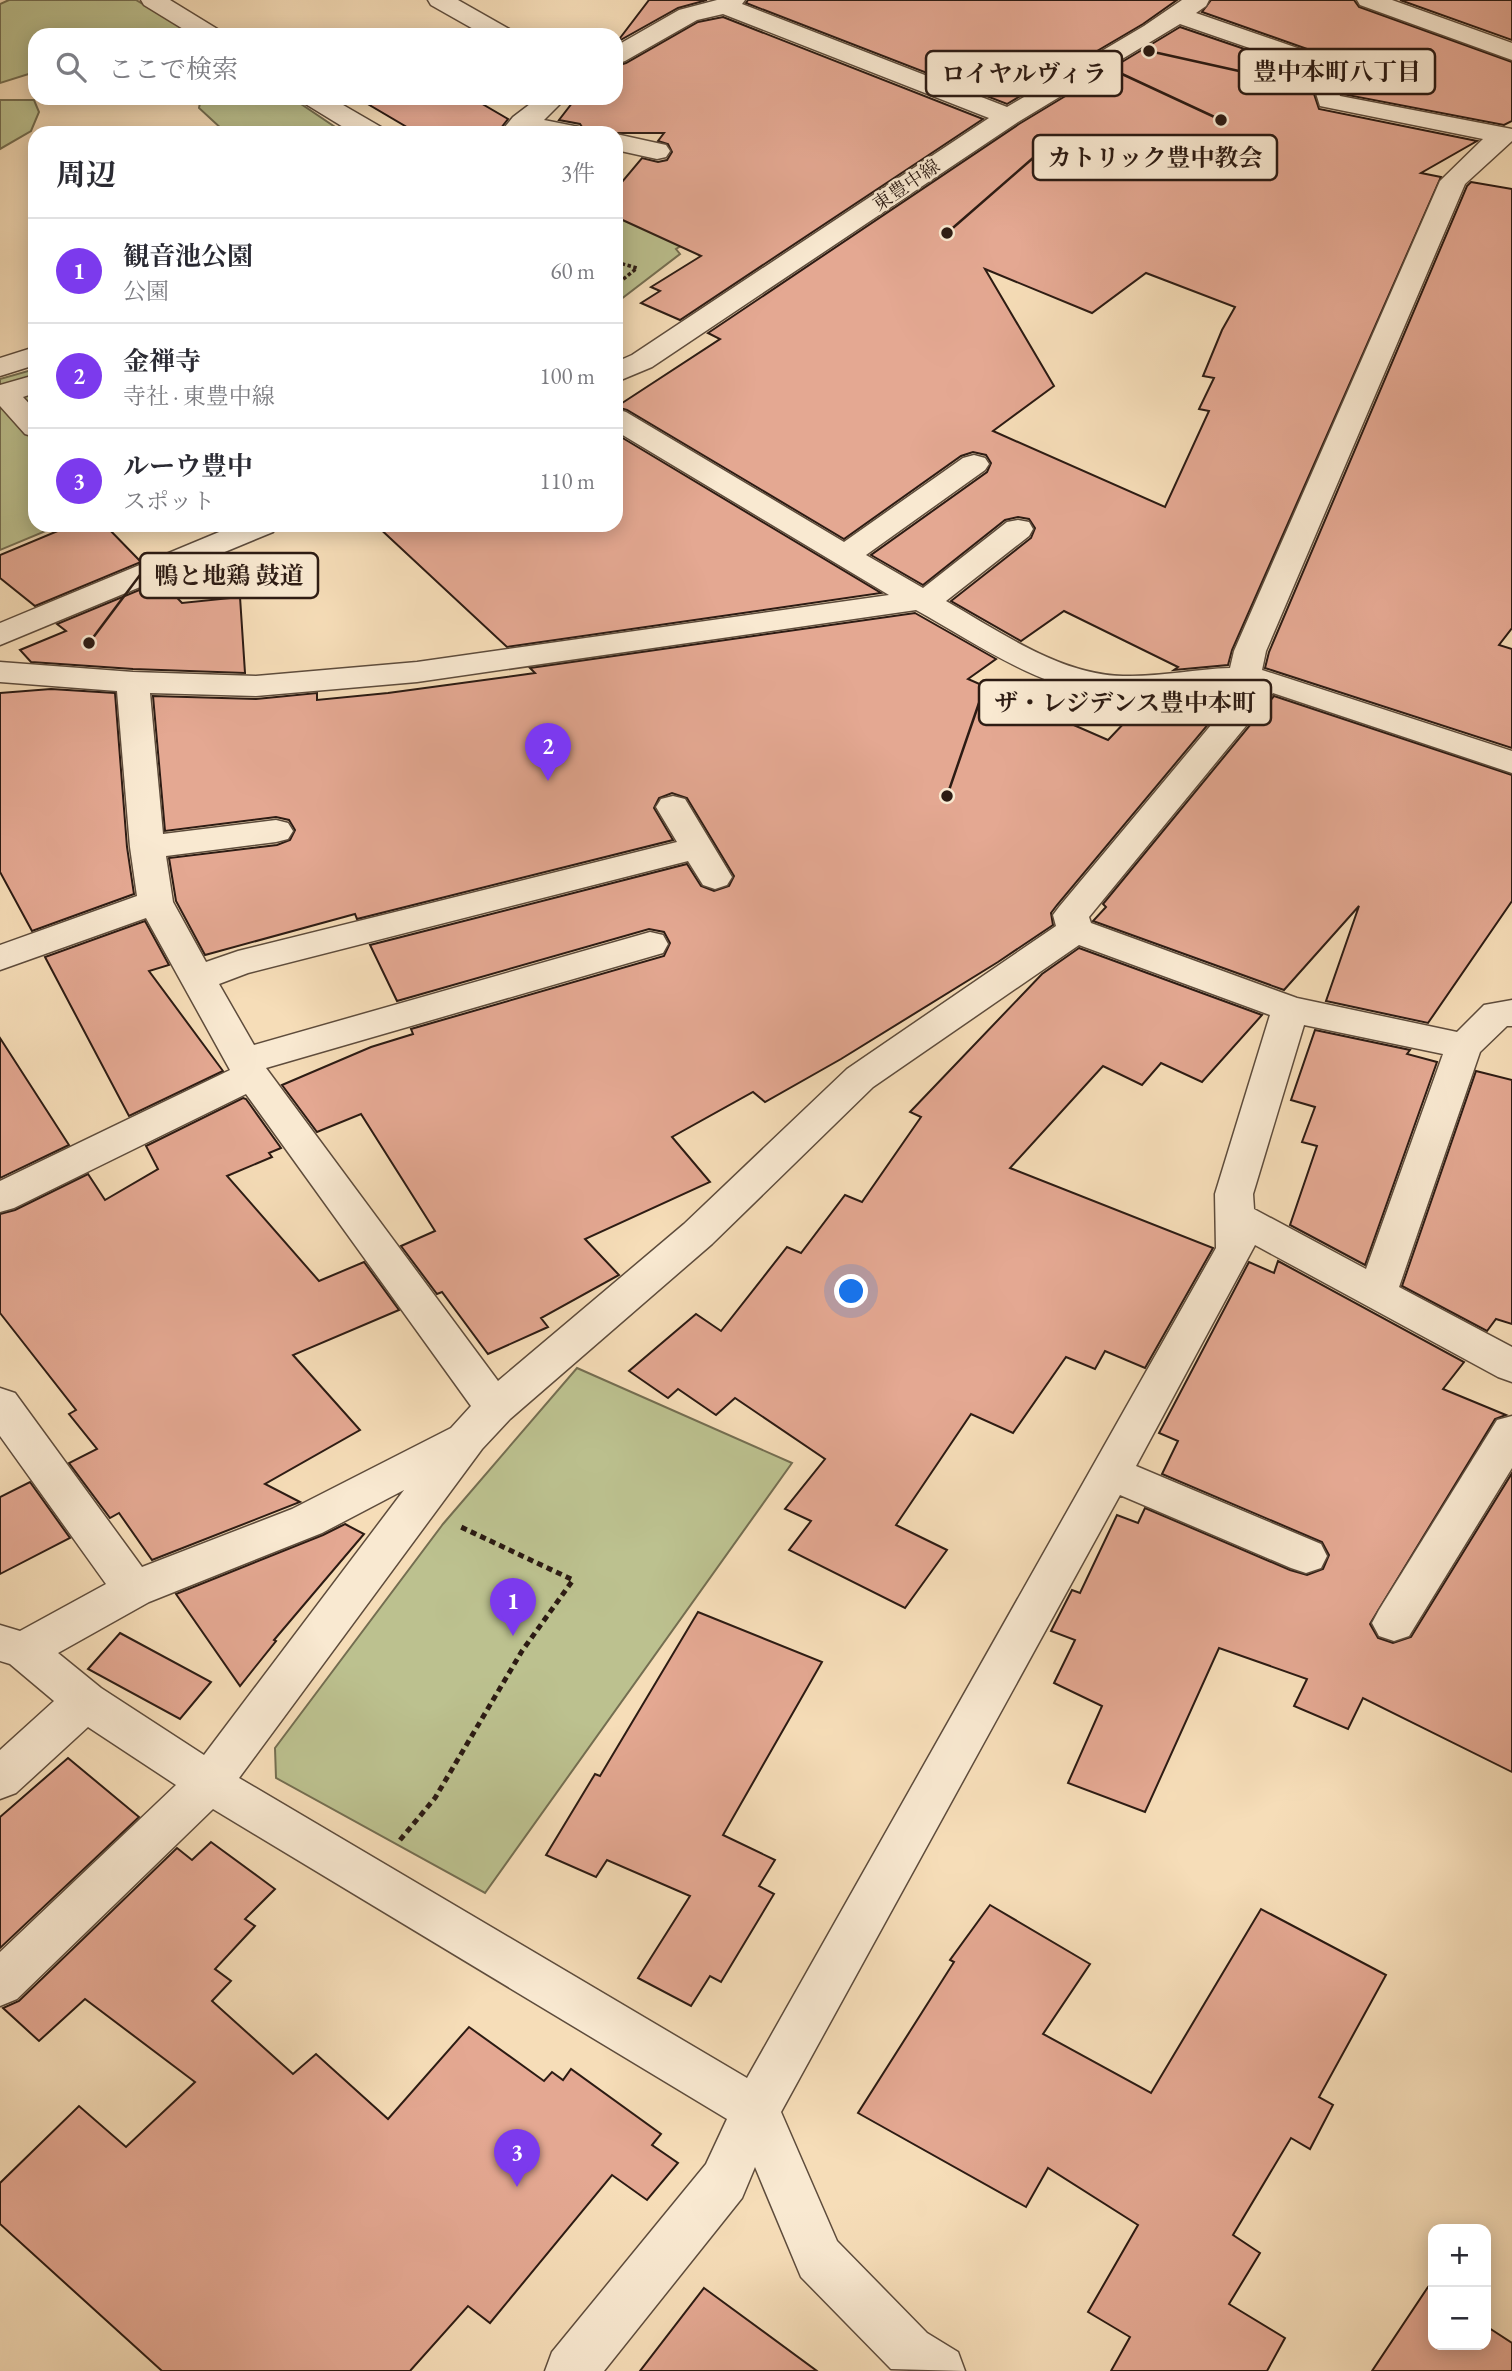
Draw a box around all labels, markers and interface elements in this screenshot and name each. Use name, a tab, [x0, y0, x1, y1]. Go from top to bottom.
search box	[28, 28, 623, 105]
icon: search	[52, 48, 90, 86]
callout: 豊中本町八丁目	[1239, 49, 1435, 94]
callout: ロイヤルヴィラ	[926, 51, 1122, 96]
text: ここで検索	[108, 52, 238, 86]
text: 豊中本町八丁目	[1253, 56, 1421, 87]
text: ロイヤルヴィラ	[941, 58, 1107, 89]
callout: カトリック豊中教会	[1033, 135, 1277, 180]
text: カトリック豊中教会	[1047, 142, 1263, 173]
street label: 東豊中線	[868, 153, 944, 217]
text: 周辺	[56, 155, 116, 194]
text: 3件	[561, 158, 595, 188]
text: 観音池公園	[123, 239, 253, 273]
text: 1	[73, 256, 85, 286]
text: 60 m	[550, 256, 595, 286]
text: 公園	[123, 276, 169, 306]
text: 金禅寺	[123, 344, 201, 378]
text: 2	[73, 361, 85, 391]
text: 100 m	[539, 361, 595, 391]
text: 寺社 · 東豊中線	[123, 381, 275, 411]
text: ルーウ豊中	[123, 449, 253, 483]
text: 3	[73, 466, 85, 496]
text: 110 m	[539, 466, 595, 496]
text: スポット	[123, 486, 215, 516]
callout: 鴨と地鶏 鼓道	[140, 553, 318, 598]
text: 鴨と地鶏 鼓道	[154, 560, 304, 591]
callout: ザ・レジデンス豊中本町	[979, 680, 1271, 725]
text: ザ・レジデンス豊中本町	[994, 687, 1256, 718]
pin: 2	[525, 723, 571, 781]
your location	[834, 1274, 868, 1308]
pin: 1	[490, 1578, 536, 1636]
pin: 3	[494, 2129, 540, 2187]
map controls	[1428, 2224, 1491, 2350]
button: +	[1428, 2224, 1491, 2287]
button: −	[1428, 2287, 1491, 2350]

